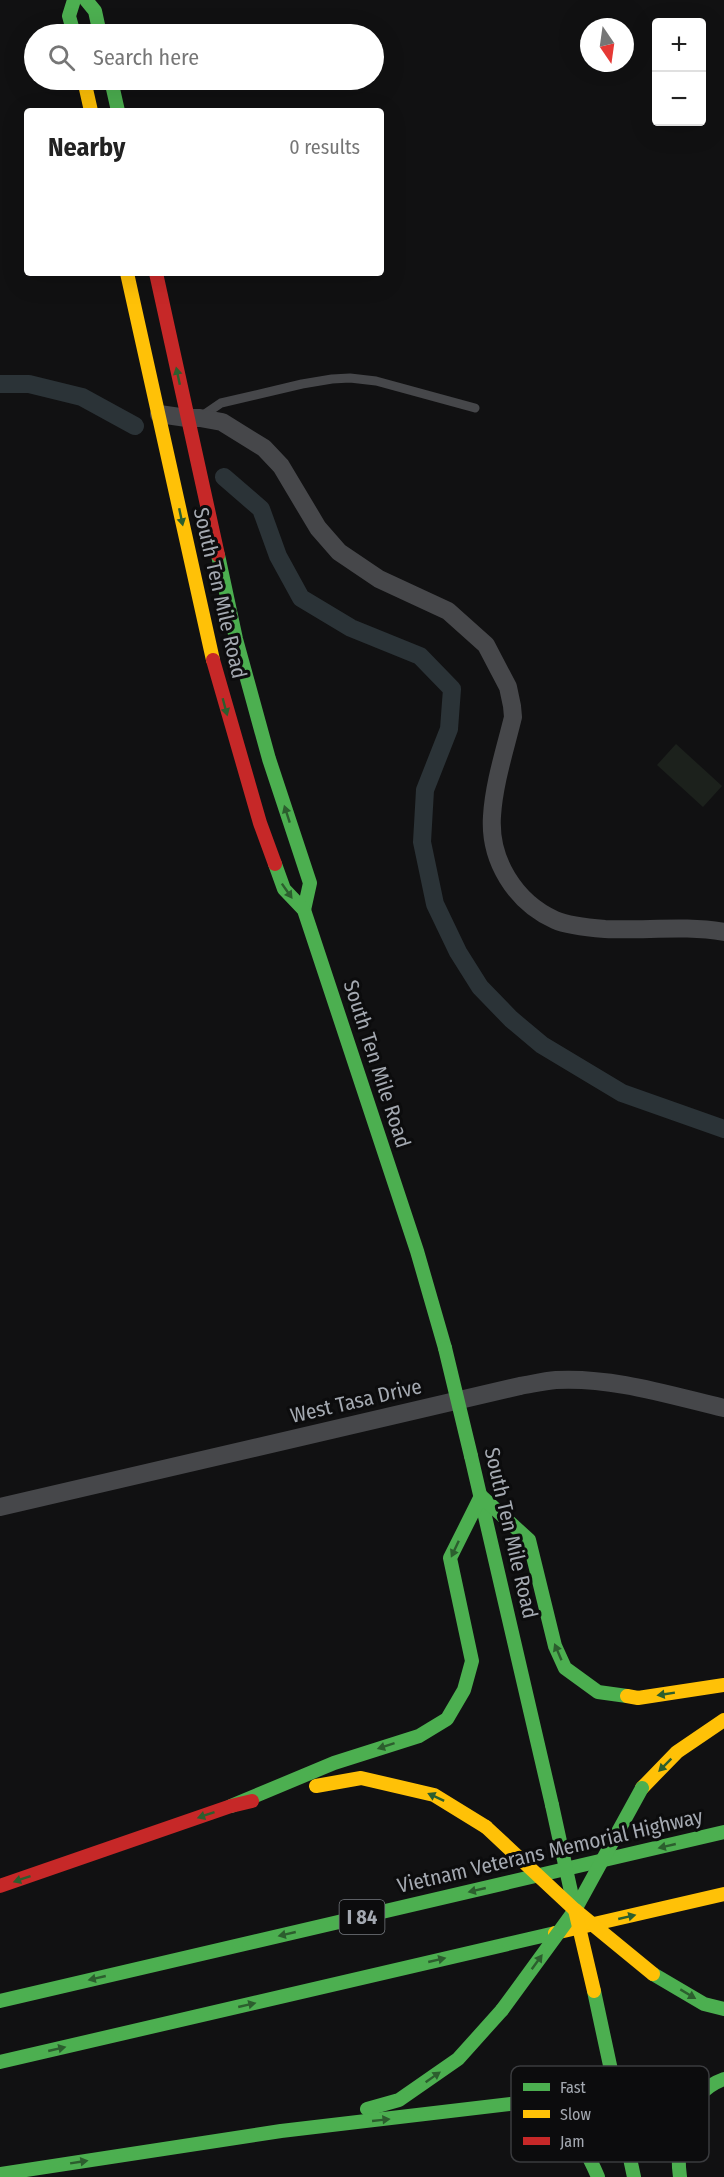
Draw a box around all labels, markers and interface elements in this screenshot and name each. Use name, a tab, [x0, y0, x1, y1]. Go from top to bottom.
north arrow	[580, 18, 634, 72]
map controls	[652, 18, 706, 126]
button: +	[652, 18, 706, 72]
search box	[24, 24, 384, 90]
icon: search	[45, 41, 78, 74]
text: Search here	[93, 44, 199, 71]
button: −	[652, 72, 706, 126]
text: Nearby	[48, 132, 125, 163]
text: 0 results	[289, 135, 360, 159]
one-way arrow	[173, 367, 182, 386]
street label: South Ten Mile Road	[188, 505, 252, 681]
one-way arrow	[177, 507, 187, 526]
one-way arrow	[221, 698, 230, 716]
one-way arrow	[281, 805, 291, 823]
one-way arrow	[282, 882, 293, 899]
street label: South Ten Mile Road	[338, 977, 416, 1151]
street label: West Tasa Drive	[288, 1373, 424, 1429]
street label: South Ten Mile Road	[479, 1445, 543, 1621]
one-way arrow	[450, 1540, 459, 1557]
one-way arrow	[553, 1642, 563, 1660]
one-way arrow	[657, 1690, 676, 1699]
one-way arrow	[377, 1742, 395, 1751]
one-way arrow	[658, 1757, 672, 1771]
one-way arrow	[427, 1793, 444, 1802]
street label: Vietnam Veterans Memorial Highway	[395, 1803, 706, 1899]
one-way arrow	[197, 1810, 215, 1820]
one-way arrow	[658, 1841, 676, 1851]
one-way arrow	[13, 1874, 31, 1884]
one-way arrow	[468, 1885, 486, 1895]
road number: I 84	[340, 1900, 385, 1934]
one-way arrow	[618, 1911, 636, 1921]
one-way arrow	[277, 1930, 296, 1939]
one-way arrow	[428, 1955, 446, 1965]
one-way arrow	[531, 1955, 543, 1971]
one-way arrow	[88, 1974, 106, 1984]
one-way arrow	[680, 1989, 696, 2000]
one-way arrow	[238, 1999, 256, 2009]
one-way arrow	[48, 2043, 66, 2053]
legend	[511, 2066, 709, 2162]
one-way arrow	[425, 2072, 441, 2083]
text: Fast	[560, 2078, 587, 2097]
text: Slow	[560, 2105, 591, 2124]
one-way arrow	[371, 2115, 390, 2124]
text: Jam	[560, 2132, 585, 2151]
one-way arrow	[69, 2157, 88, 2166]

